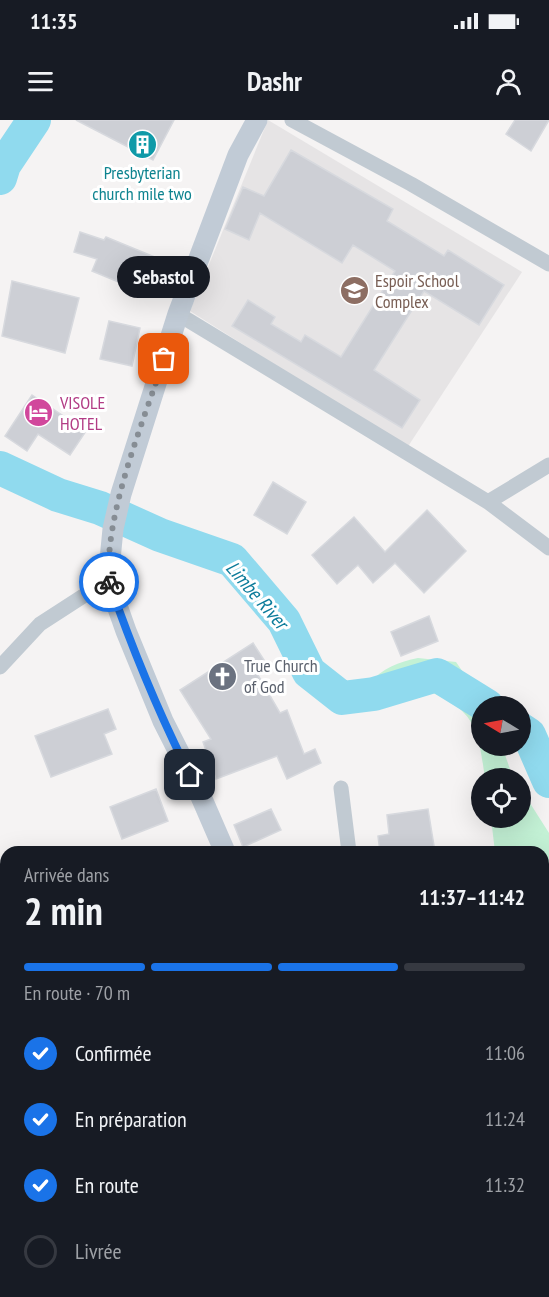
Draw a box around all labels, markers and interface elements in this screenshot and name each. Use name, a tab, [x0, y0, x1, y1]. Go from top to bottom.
text: 11:35	[30, 7, 78, 35]
text: Dashr	[247, 64, 302, 98]
icon: menu	[24, 65, 57, 98]
icon: person	[492, 65, 525, 98]
building icon: Presbyterian church mile two	[126, 128, 158, 160]
place label: Presbyterian church mile two	[92, 161, 192, 205]
callout: Sebastol	[118, 257, 210, 299]
text: Sebastol	[133, 264, 194, 290]
place label: Espoir School Complex	[375, 269, 460, 313]
school or university icon: Espoir School Complex	[338, 275, 370, 307]
pin	[138, 333, 189, 384]
icon: bag	[147, 342, 180, 375]
place label: VISOLE HOTEL	[59, 391, 105, 435]
hotel icon: VISOLE HOTEL	[23, 397, 55, 429]
courier	[79, 552, 139, 612]
water label: Limbe River	[220, 555, 295, 636]
icon: bike	[93, 566, 126, 599]
place label: True Church of God	[244, 654, 318, 698]
church icon: True Church of God	[207, 660, 239, 692]
north arrow	[471, 696, 531, 756]
map controls	[471, 696, 531, 828]
pin	[164, 749, 215, 800]
icon: home	[173, 758, 206, 791]
button: locate	[471, 768, 531, 828]
text: Arrivée dans	[24, 862, 109, 888]
text: 11:37–11:42	[419, 883, 525, 911]
text: 2 min	[24, 885, 103, 936]
text: En route · 70 m	[24, 980, 130, 1006]
icon: check	[24, 1037, 57, 1070]
text: Confirmée	[75, 1039, 152, 1067]
text: 11:06	[485, 1040, 525, 1066]
icon: check	[24, 1103, 57, 1136]
text: En préparation	[75, 1105, 187, 1133]
text: 11:24	[485, 1106, 525, 1132]
icon: check	[24, 1169, 57, 1202]
text: En route	[75, 1171, 139, 1199]
text: 11:32	[485, 1172, 525, 1198]
text: Livrée	[75, 1237, 121, 1265]

